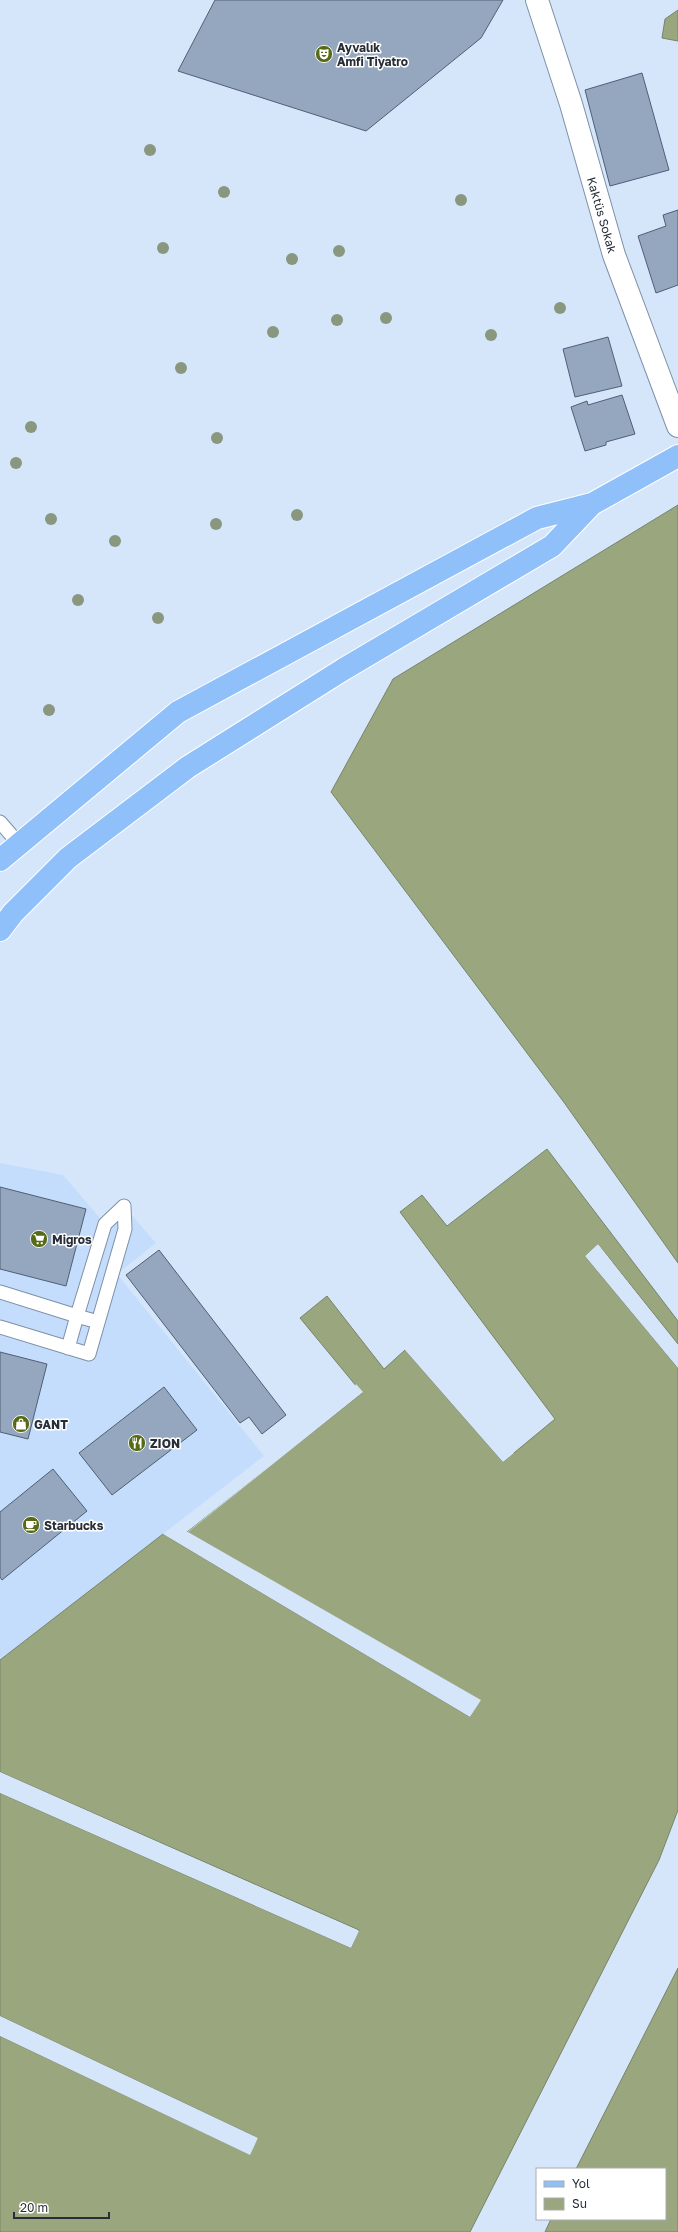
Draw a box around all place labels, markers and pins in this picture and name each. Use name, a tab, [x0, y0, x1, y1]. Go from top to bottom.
place label: Ayvalık Amfi Tiyatro	[337, 40, 408, 69]
theatre icon: Ayvalık Amfi Tiyatro	[314, 44, 334, 64]
supermarket icon: Migros	[29, 1229, 49, 1249]
place label: Migros	[52, 1232, 92, 1247]
shop icon: GANT	[11, 1414, 31, 1434]
place label: GANT	[34, 1417, 68, 1432]
restaurant icon: ZION	[127, 1433, 147, 1453]
place label: ZION	[150, 1436, 180, 1451]
cafe icon: Starbucks	[21, 1515, 41, 1535]
place label: Starbucks	[44, 1518, 104, 1533]

